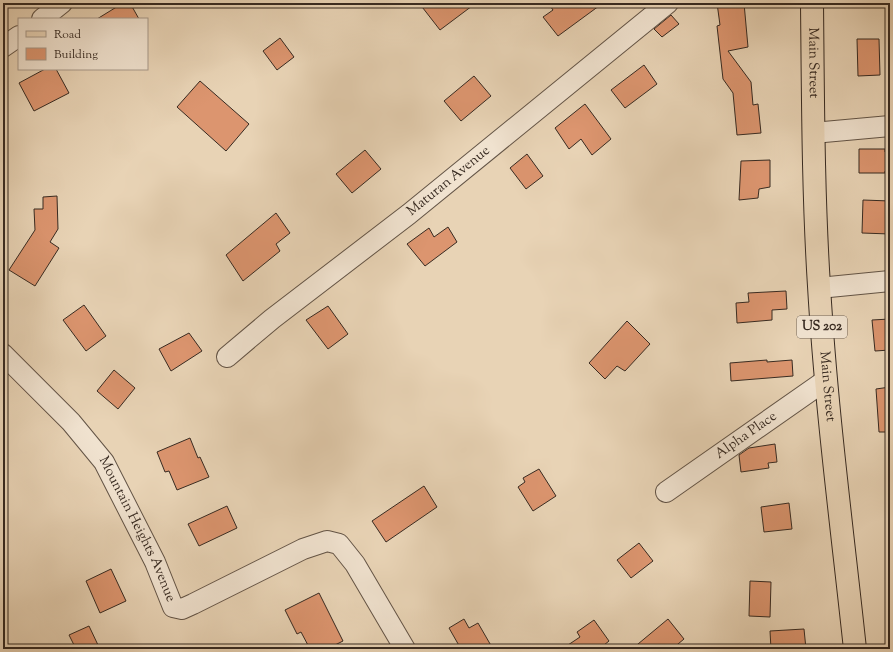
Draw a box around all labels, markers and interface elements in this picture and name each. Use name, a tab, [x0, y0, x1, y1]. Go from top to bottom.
legend	[18, 18, 148, 70]
text: Road	[54, 26, 81, 44]
street label: Main Street	[802, 27, 823, 99]
text: Building	[54, 46, 98, 64]
street label: Maturan Avenue	[403, 142, 495, 221]
road number: US 202	[797, 316, 847, 338]
street label: Main Street	[814, 350, 840, 423]
street label: Alpha Place	[711, 407, 781, 464]
street label: Mountain Heights Avenue	[93, 453, 180, 605]

